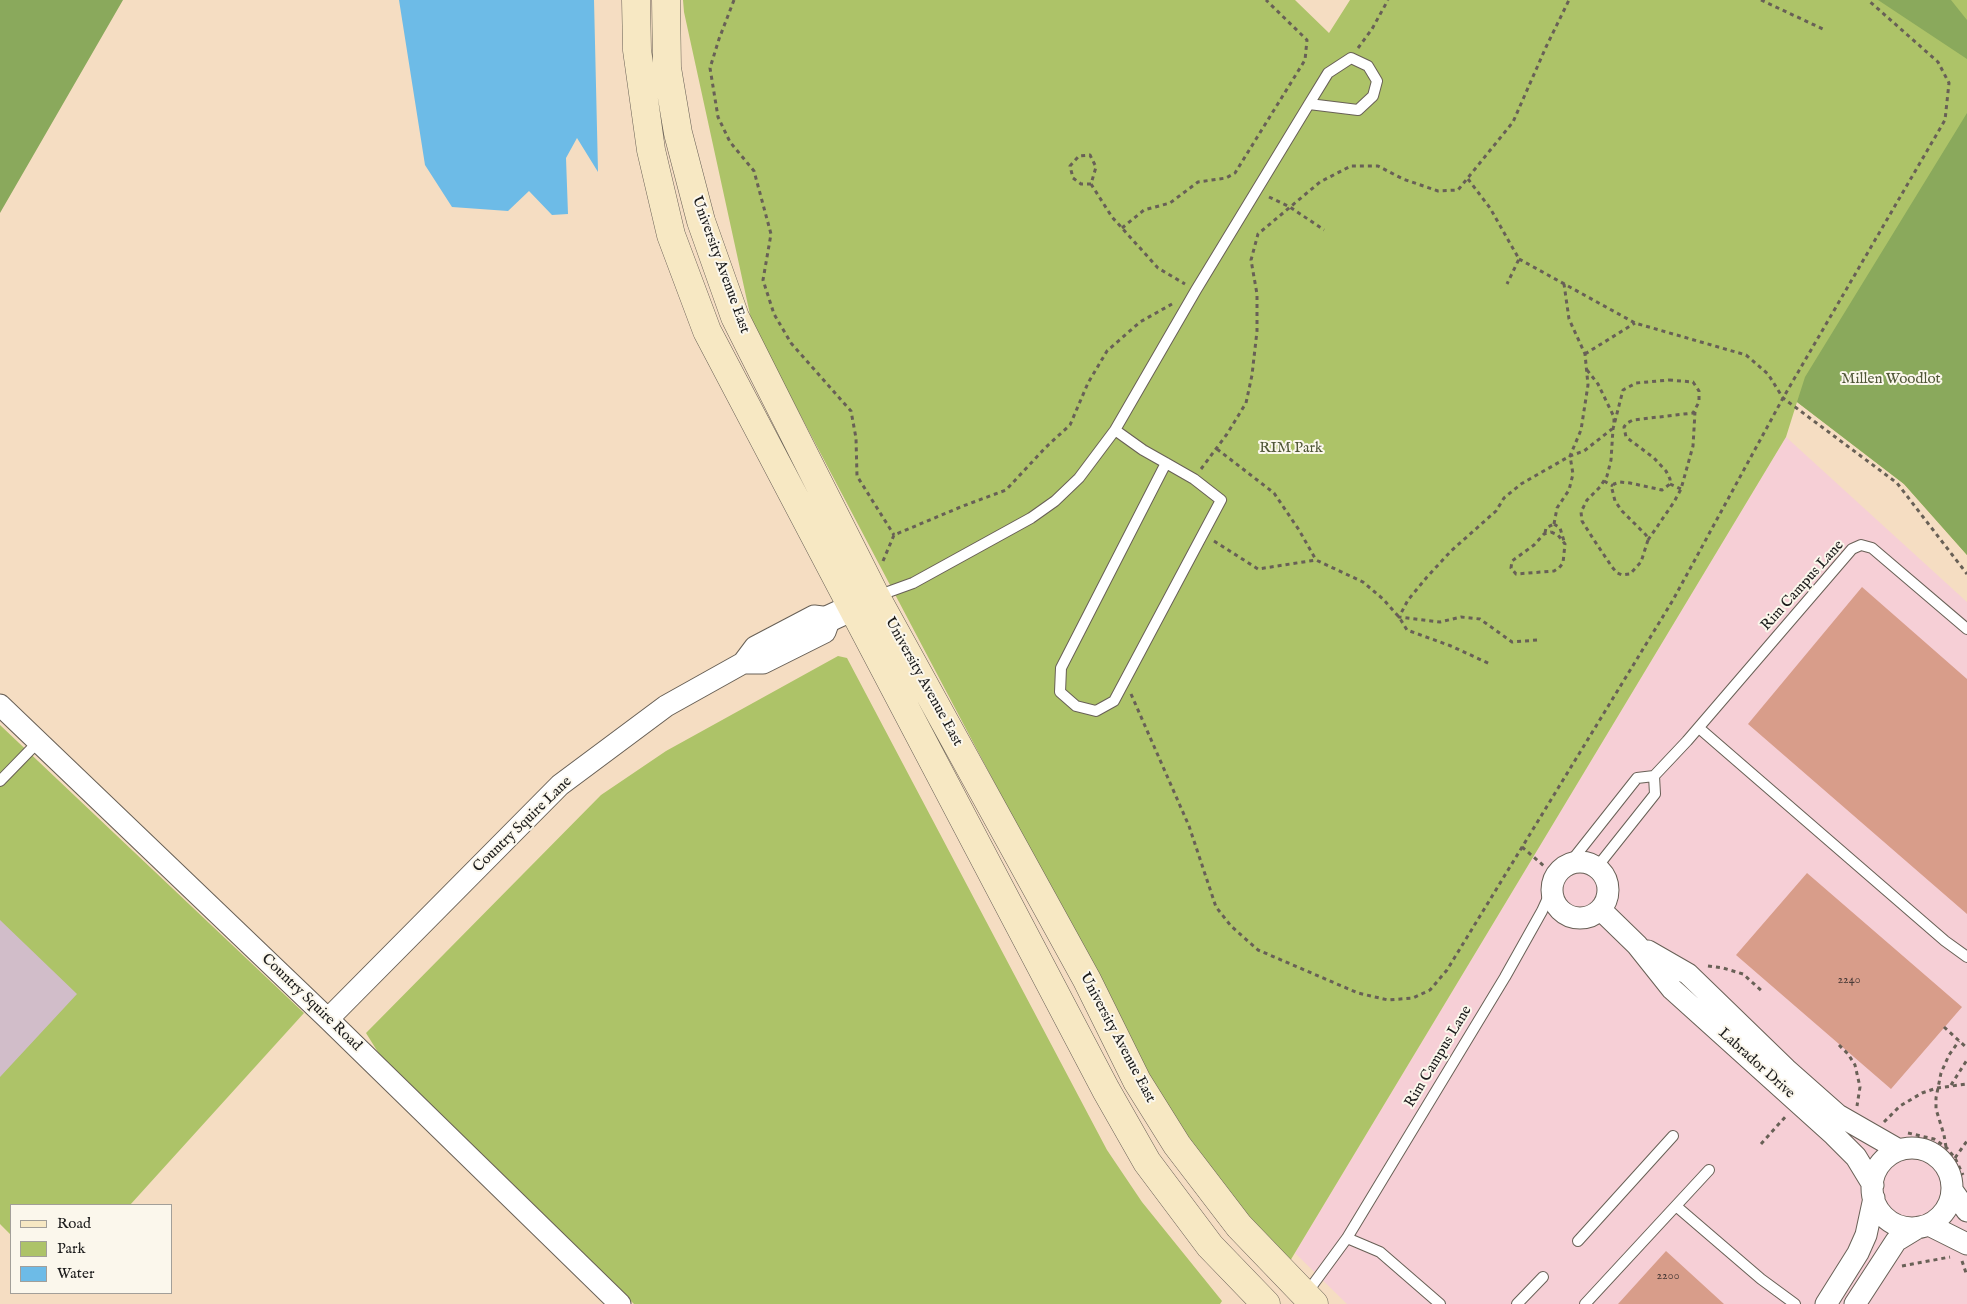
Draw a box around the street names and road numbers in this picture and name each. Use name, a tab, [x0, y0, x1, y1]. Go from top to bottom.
street label: University Avenue East	[687, 194, 753, 336]
street label: Rim Campus Lane	[1758, 537, 1848, 635]
street label: University Avenue East	[880, 614, 966, 750]
street label: Country Squire Lane	[470, 773, 576, 877]
street label: Country Squire Road	[257, 951, 365, 1055]
street label: University Avenue East	[1075, 970, 1159, 1106]
street label: Rim Campus Lane	[1402, 1003, 1476, 1111]
street label: Labrador Drive	[1714, 1025, 1798, 1103]

